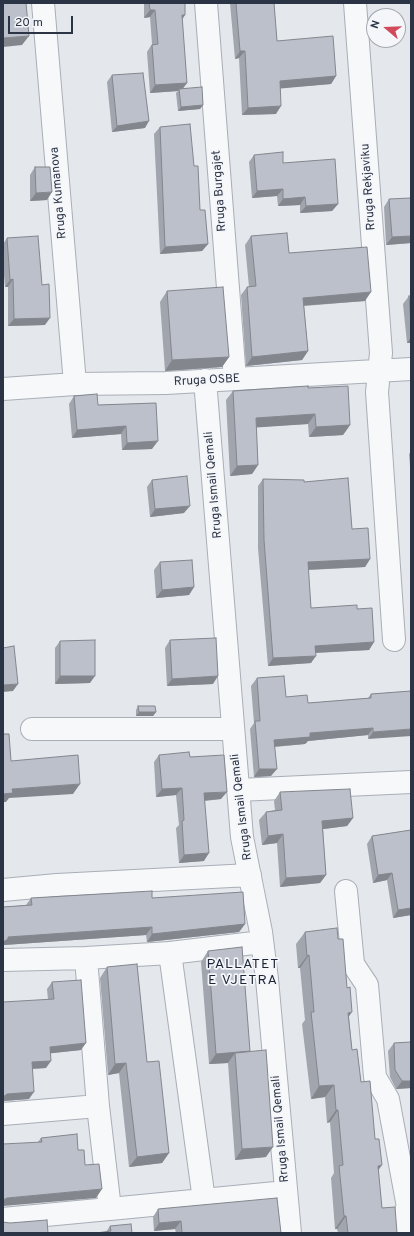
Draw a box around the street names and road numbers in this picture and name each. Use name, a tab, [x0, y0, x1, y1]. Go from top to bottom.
street label: Rruga Rekjaviku	[359, 143, 379, 231]
street label: Rruga Kumanova	[48, 146, 70, 240]
street label: Rruga Burgajet	[210, 150, 230, 232]
street label: Rruga OSBE	[174, 372, 240, 390]
street label: Rruga Ismail Qemali	[202, 431, 226, 539]
street label: Rruga Ismail Qemali	[228, 753, 256, 861]
street label: Rruga Ismail Qemali	[269, 1075, 293, 1183]

